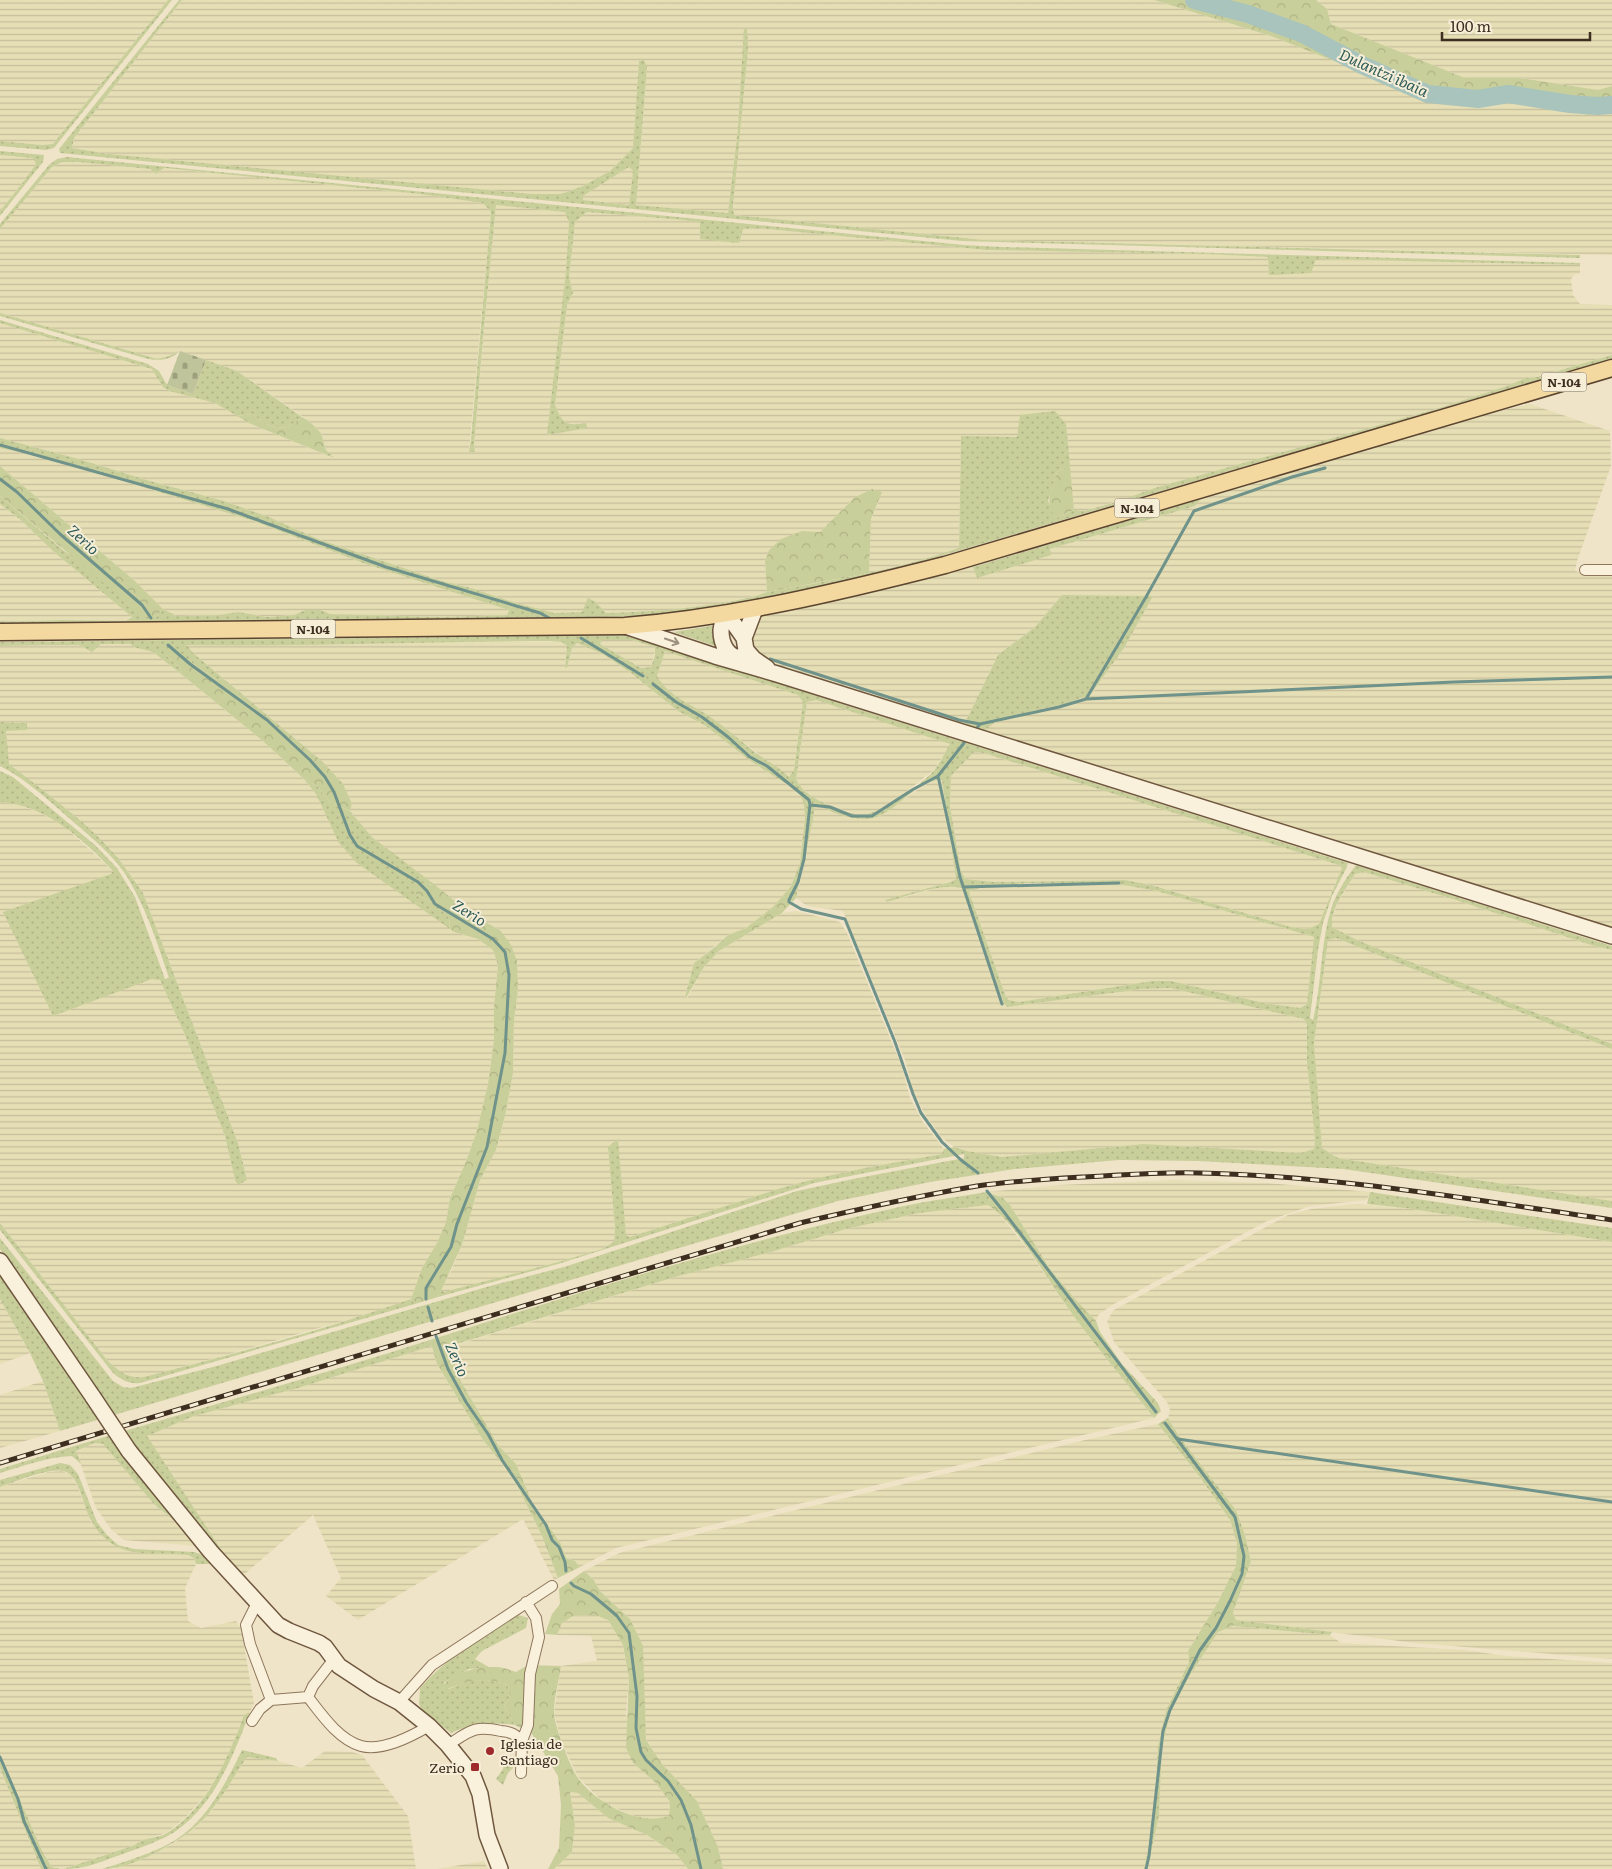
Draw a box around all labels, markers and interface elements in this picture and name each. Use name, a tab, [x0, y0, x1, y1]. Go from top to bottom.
scale bar	[1442, 10, 1590, 42]
text: 100 m	[1450, 14, 1491, 37]
water label: Dulantzi ibaia	[1336, 42, 1433, 102]
road number: N-104	[1542, 372, 1586, 392]
road number: N-104	[1114, 498, 1160, 518]
water label: Zerio	[63, 518, 105, 560]
road number: N-104	[290, 620, 336, 638]
one-way arrow	[663, 637, 679, 647]
water label: Zerio	[449, 893, 491, 931]
water label: Zerio	[440, 1338, 476, 1380]
place label: Iglesia de Santiago	[500, 1733, 562, 1769]
marker: Iglesia de Santiago	[484, 1745, 496, 1757]
place label: Zerio	[429, 1757, 465, 1777]
marker: Zerio	[469, 1761, 481, 1773]

